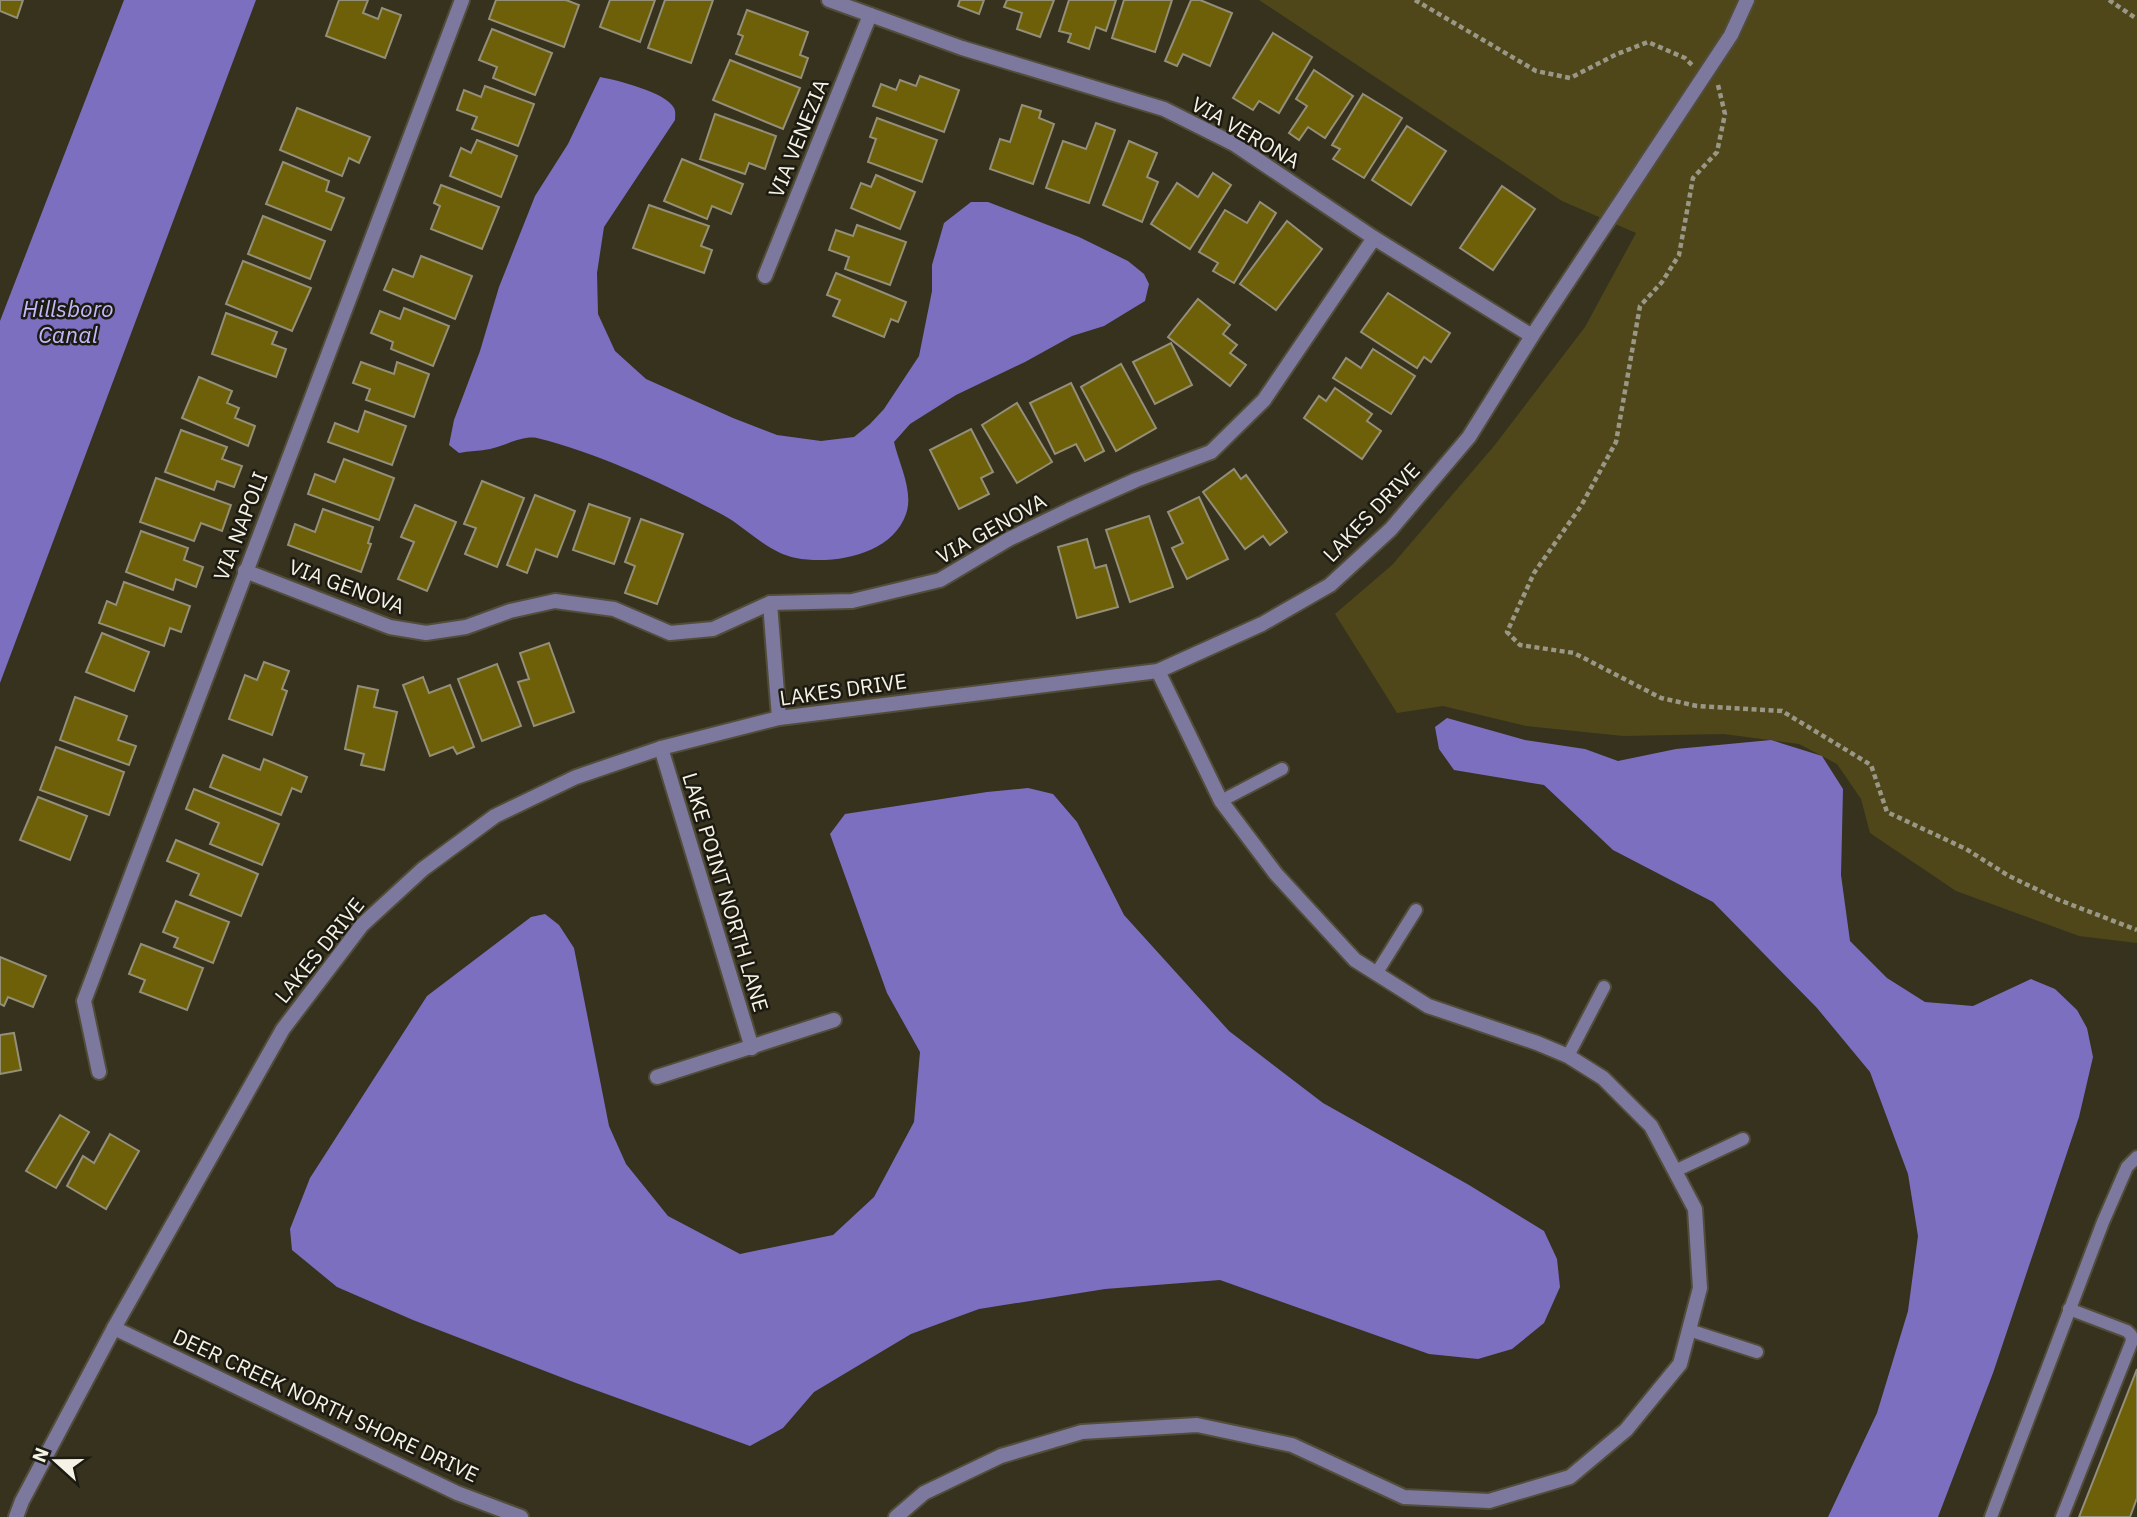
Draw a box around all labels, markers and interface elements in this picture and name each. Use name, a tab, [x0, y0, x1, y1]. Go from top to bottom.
street label: VIA VENEZIA	[761, 74, 835, 202]
street label: VIA VERONA	[1187, 90, 1305, 174]
water label: Hillsboro Canal	[22, 293, 114, 349]
street label: LAKES DRIVE	[1316, 456, 1426, 568]
street label: VIA NAPOLI	[206, 468, 274, 584]
street label: VIA GENOVA	[931, 486, 1051, 570]
street label: VIA GENOVA	[285, 552, 409, 620]
street label: LAKES DRIVE	[778, 666, 908, 712]
street label: LAKE POINT NORTH LANE	[676, 769, 776, 1015]
street label: LAKES DRIVE	[268, 891, 370, 1009]
street label: DEER CREEK NORTH SHORE DRIVE	[169, 1322, 483, 1488]
north arrow	[21, 1426, 91, 1496]
text: N	[26, 1444, 54, 1466]

